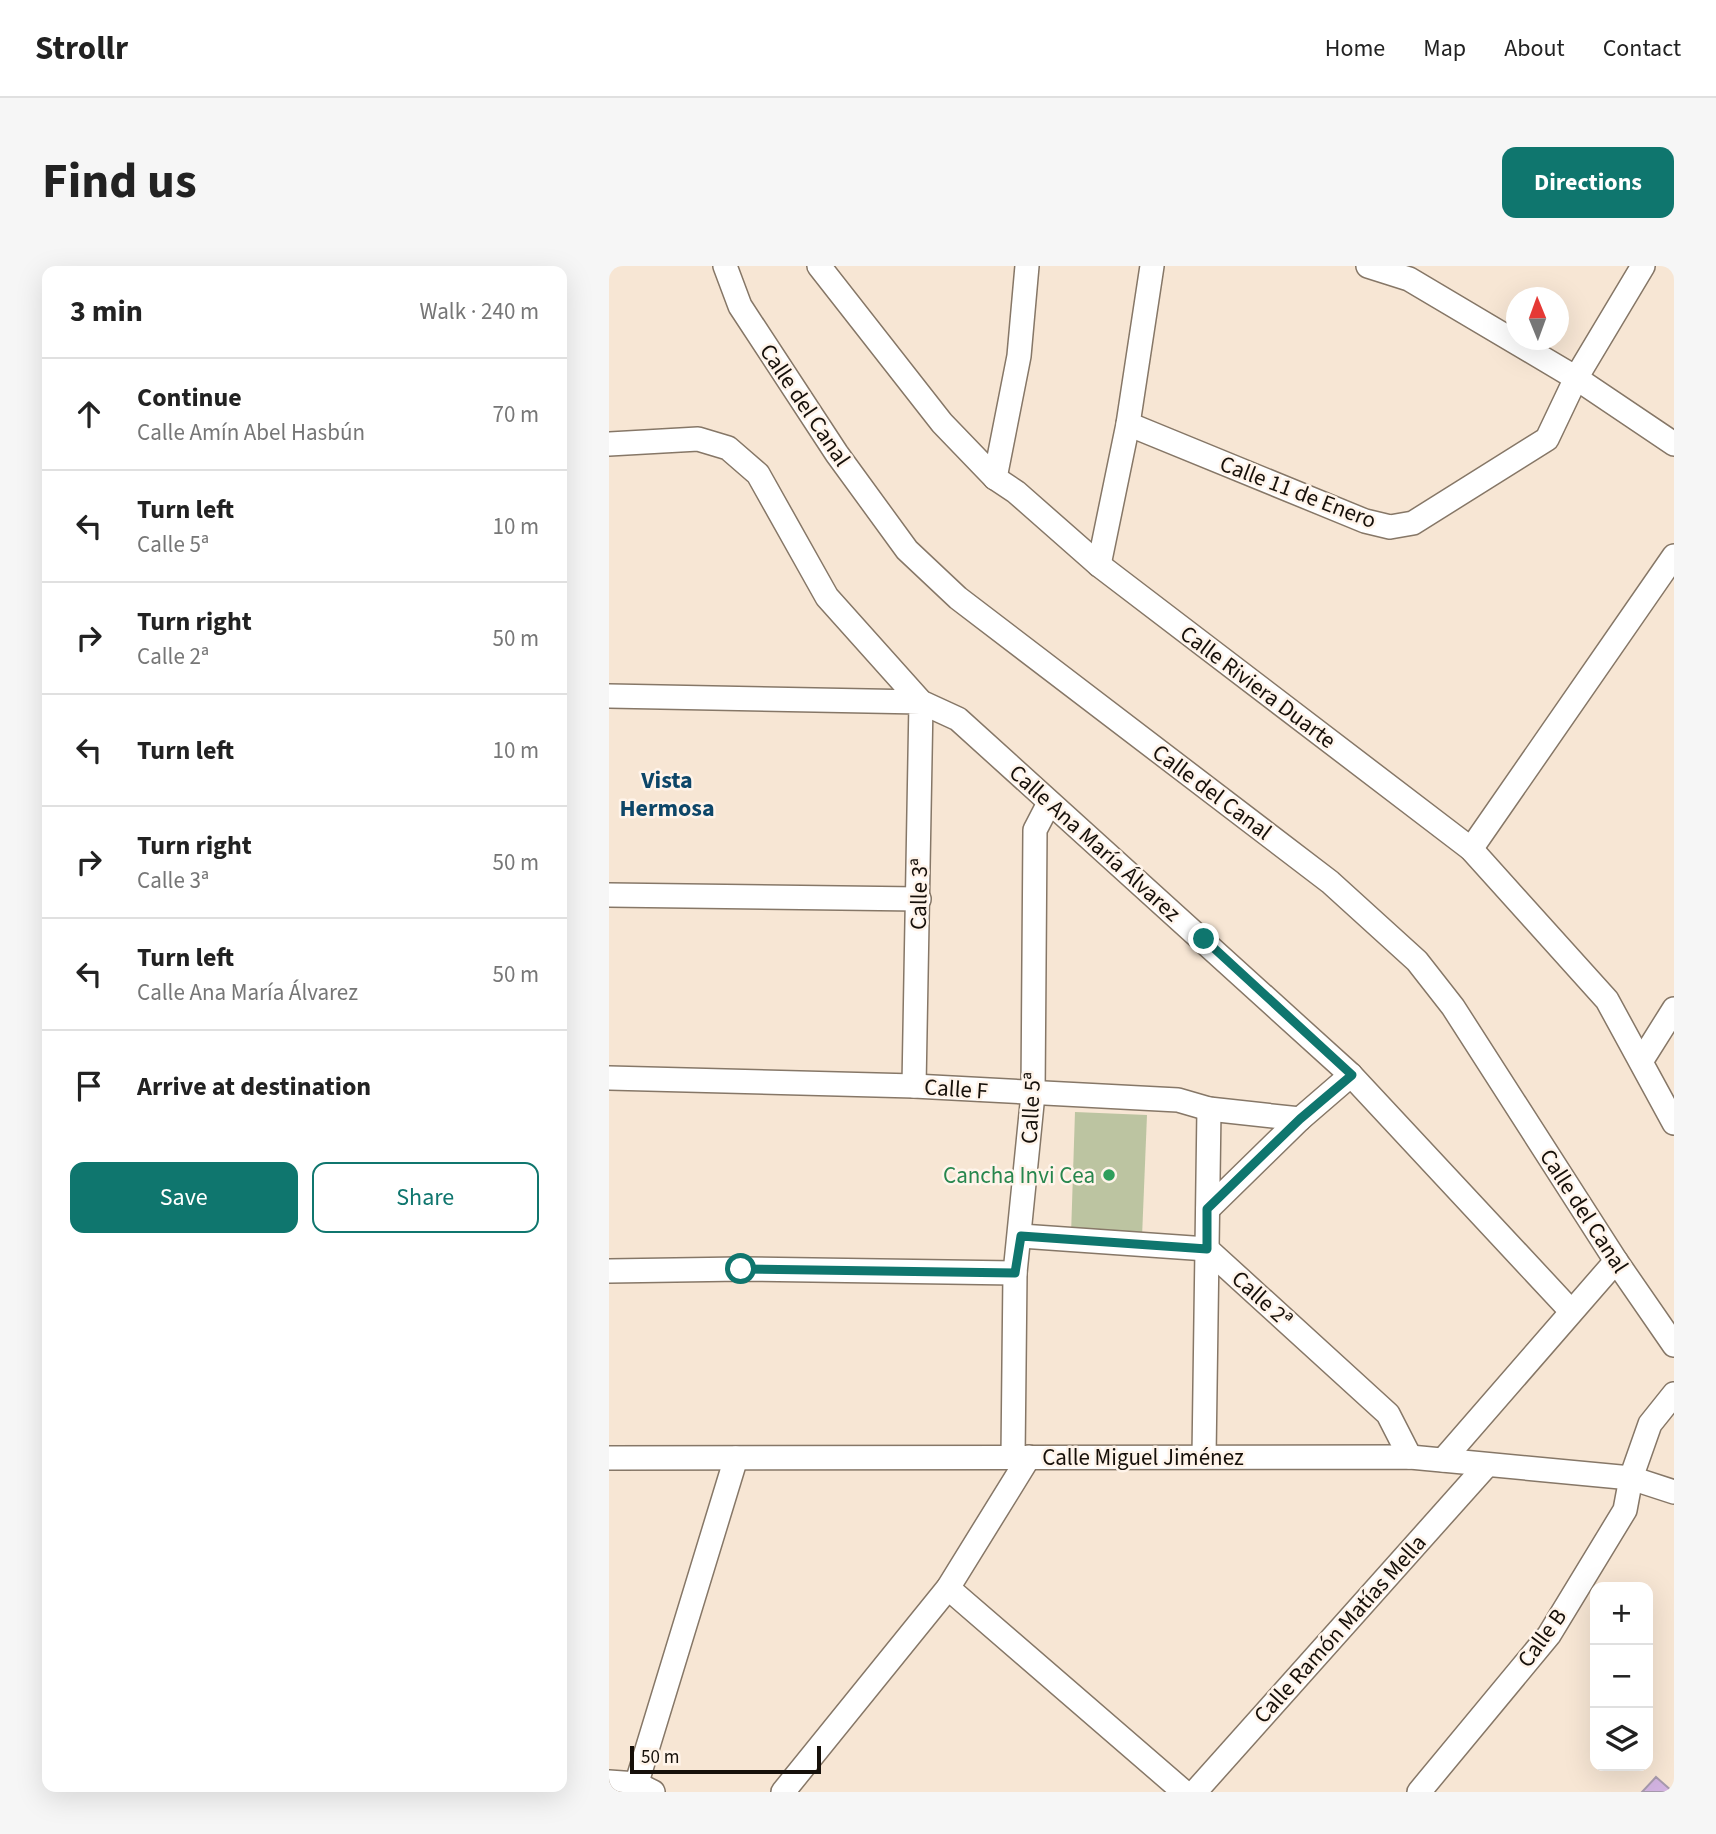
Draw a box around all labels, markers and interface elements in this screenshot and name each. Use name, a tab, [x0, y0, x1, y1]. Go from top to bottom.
text: Strollr	[35, 25, 128, 72]
text: Home	[1325, 31, 1385, 66]
text: Map	[1423, 31, 1466, 66]
text: About	[1504, 31, 1565, 66]
text: Contact	[1603, 31, 1681, 66]
text: Find us	[42, 147, 197, 217]
button: Directions	[1502, 147, 1674, 218]
north arrow	[1506, 287, 1569, 350]
text: 3 min	[70, 290, 143, 333]
text: Walk · 240 m	[420, 295, 539, 328]
street label: Calle del Canal	[752, 337, 858, 473]
text: Continue	[137, 379, 242, 416]
icon: ahead	[70, 395, 108, 433]
text: 70 m	[492, 398, 539, 431]
text: Calle Amín Abel Hasbún	[137, 416, 365, 449]
street label: Calle 11 de Enero	[1215, 447, 1381, 537]
text: Turn left	[137, 491, 234, 528]
icon: left	[70, 507, 108, 545]
text: 10 m	[492, 510, 539, 543]
text: Calle 5ª	[137, 528, 209, 561]
text: Turn right	[137, 603, 252, 640]
street label: Calle Riviera Duarte	[1173, 617, 1343, 757]
icon: right	[70, 619, 108, 657]
text: 50 m	[492, 622, 539, 655]
text: Calle 2ª	[137, 640, 209, 673]
icon: left	[70, 731, 108, 769]
text: Turn left	[137, 732, 234, 769]
text: 10 m	[492, 734, 539, 767]
street label: Calle del Canal	[1145, 736, 1279, 848]
street label: Calle Ana María Álvarez	[1002, 757, 1188, 929]
district label: Vista Hermosa	[619, 763, 715, 826]
text: Turn right	[137, 827, 252, 864]
icon: right	[70, 843, 108, 881]
text: 50 m	[492, 846, 539, 879]
street label: Calle 3ª	[902, 858, 936, 930]
text: Calle 3ª	[137, 864, 209, 897]
route end	[1188, 923, 1219, 954]
text: Turn left	[137, 939, 234, 976]
icon: left	[70, 955, 108, 993]
text: 50 m	[492, 958, 539, 991]
text: Calle Ana María Álvarez	[137, 976, 358, 1009]
icon: arrive	[70, 1067, 108, 1105]
text: Arrive at destination	[137, 1068, 371, 1105]
street label: Calle F	[923, 1070, 989, 1108]
street label: Calle 5ª	[1013, 1071, 1049, 1145]
street label: Calle del Canal	[1532, 1143, 1636, 1279]
place label: Cancha Invi Cea	[943, 1159, 1095, 1192]
button: Save	[70, 1162, 298, 1233]
button: Share	[312, 1162, 539, 1233]
marker: Cancha Invi Cea	[1101, 1167, 1117, 1183]
route start	[725, 1253, 756, 1284]
street label: Calle 2ª	[1224, 1263, 1300, 1335]
street label: Calle Miguel Jiménez	[1042, 1441, 1244, 1474]
street label: Calle Ramón Matías Mella	[1246, 1527, 1434, 1731]
map controls	[1590, 1582, 1653, 1771]
button: +	[1590, 1582, 1653, 1645]
street label: Calle B	[1509, 1602, 1575, 1674]
button: −	[1590, 1645, 1653, 1708]
button: layers	[1590, 1708, 1653, 1771]
scale bar	[630, 1743, 821, 1775]
text: 50 m	[641, 1744, 679, 1771]

